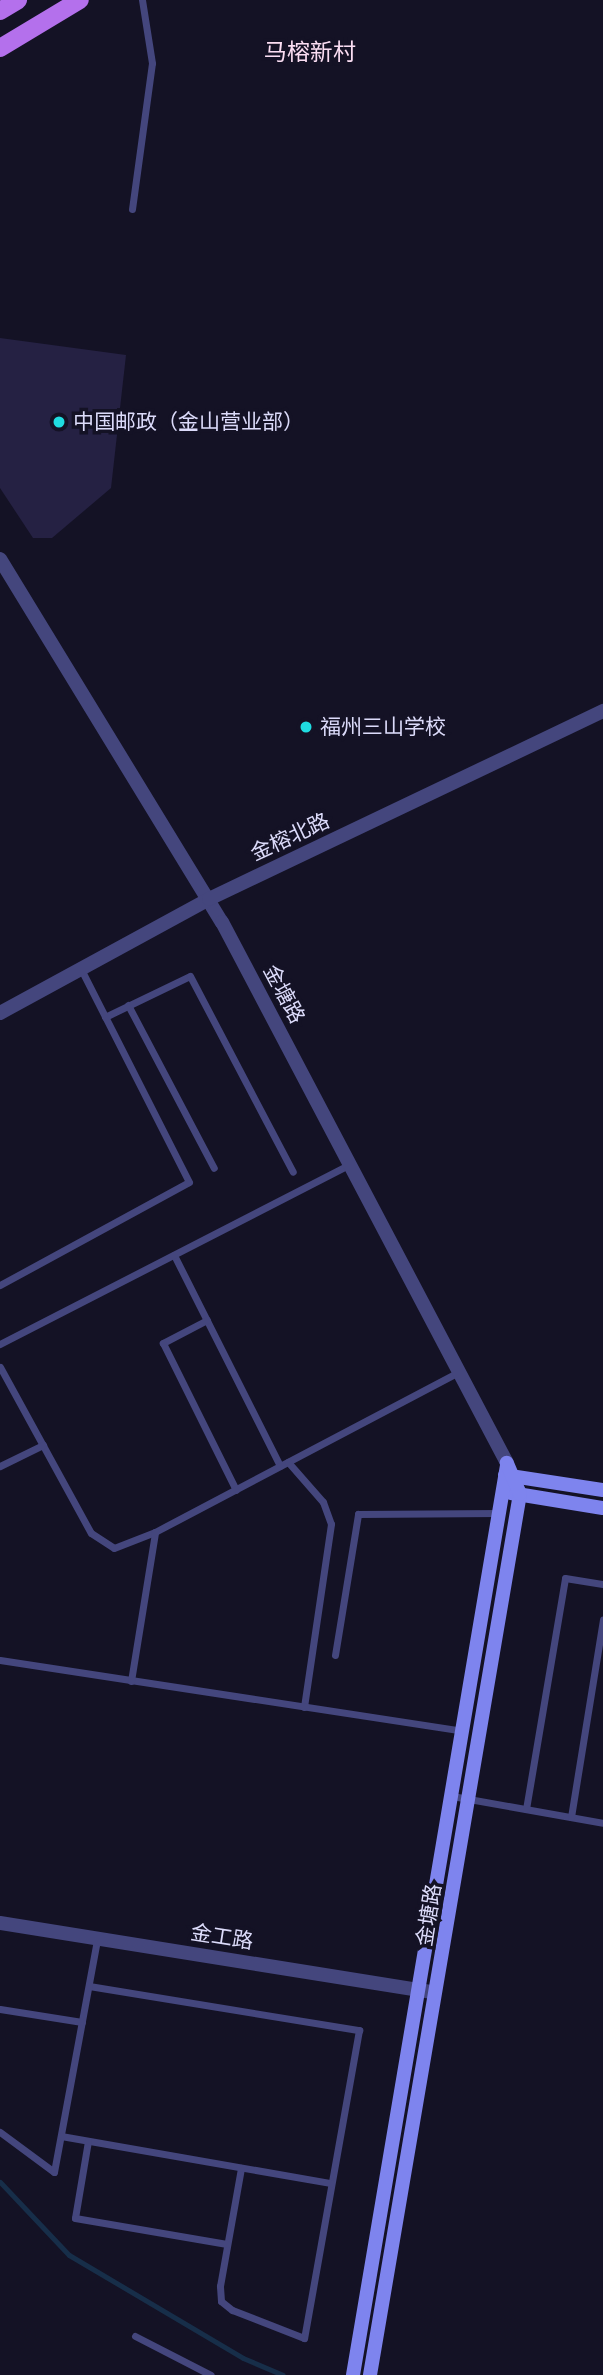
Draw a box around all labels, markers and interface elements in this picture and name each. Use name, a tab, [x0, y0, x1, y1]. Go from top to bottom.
district label: 马榕新村	[264, 38, 356, 66]
place label: 中国邮政（金山营业部）	[73, 409, 304, 435]
marker: 中国邮政（金山营业部）	[51, 414, 67, 430]
place label: 福州三山学校	[320, 714, 446, 740]
marker: 福州三山学校	[298, 719, 314, 735]
street label: 金榕北路	[247, 808, 333, 866]
street label: 金塘路	[258, 960, 310, 1028]
street label: 金塘路	[412, 1882, 446, 1948]
street label: 金工路	[189, 1920, 255, 1954]

